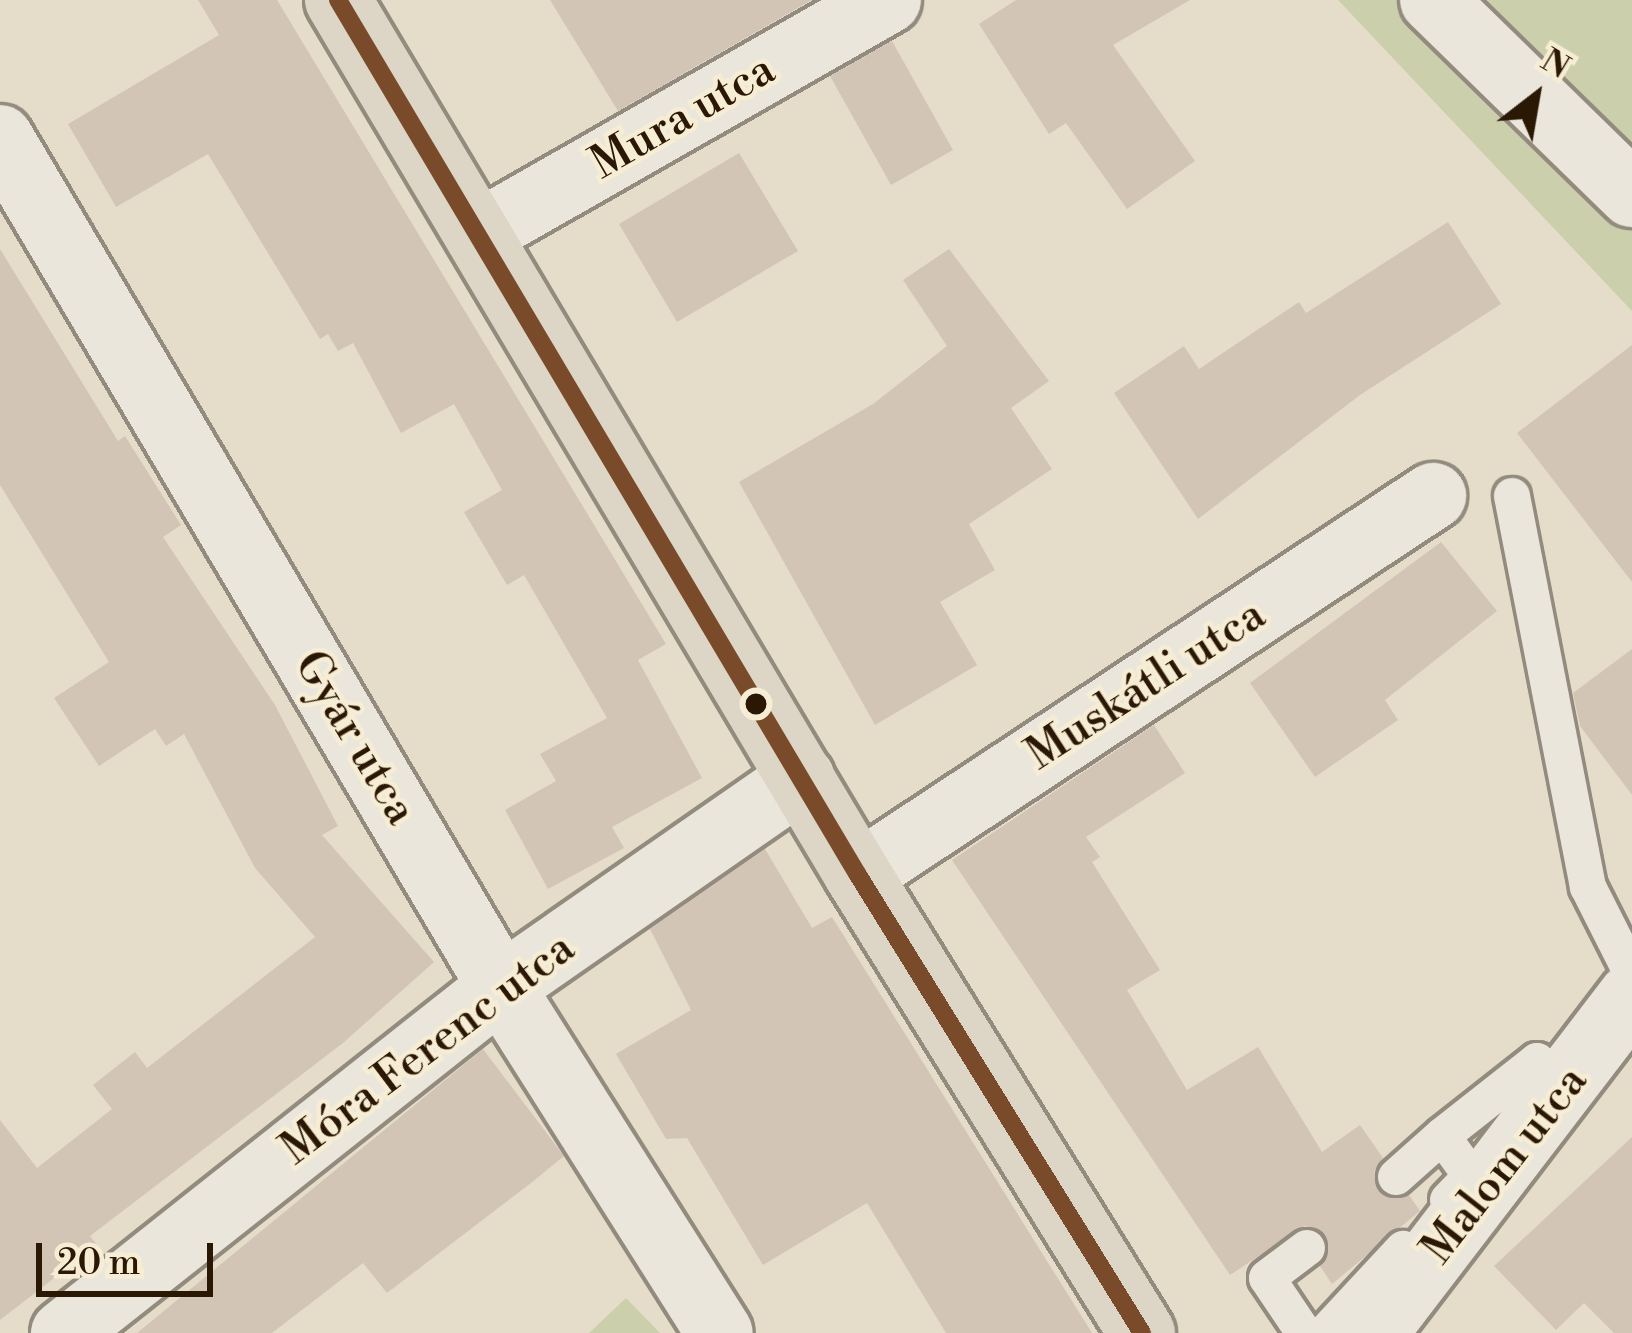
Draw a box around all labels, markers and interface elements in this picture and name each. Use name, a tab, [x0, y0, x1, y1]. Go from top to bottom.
north arrow	[1476, 36, 1596, 156]
text: N	[1533, 40, 1577, 89]
street label: Mura utca	[581, 43, 785, 191]
street label: Muskátli utca	[1017, 588, 1275, 782]
street label: Gyár utca	[282, 641, 428, 835]
unlabelled marker	[745, 693, 767, 715]
street label: Móra Ferenc utca	[271, 921, 585, 1177]
street label: Malom utca	[1411, 1055, 1599, 1275]
scale bar	[42, 1219, 219, 1293]
text: 20 m	[57, 1241, 140, 1286]

